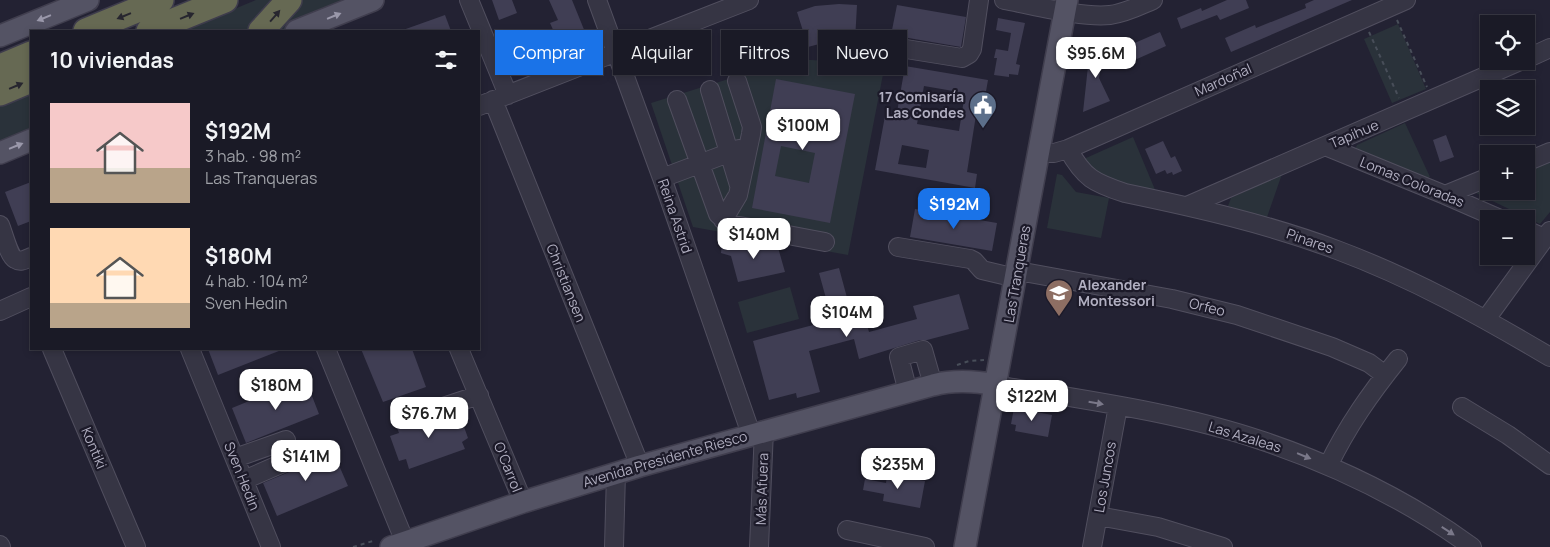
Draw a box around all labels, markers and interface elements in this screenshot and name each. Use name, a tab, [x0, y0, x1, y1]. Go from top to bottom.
one-way arrow	[270, 9, 281, 22]
one-way arrow	[180, 11, 194, 19]
one-way arrow	[327, 11, 341, 19]
one-way arrow	[116, 12, 131, 20]
one-way arrow	[36, 14, 51, 22]
map controls	[1480, 15, 1535, 265]
button: locate	[1480, 15, 1535, 70]
chip: Comprar	[495, 30, 603, 75]
chip: Alquilar	[613, 30, 711, 75]
chip: Filtros	[721, 30, 808, 75]
chip: Nuevo	[818, 30, 907, 75]
pin: $95.6M	[1055, 36, 1137, 79]
text: $95.6M	[1067, 42, 1125, 64]
text: 10 viviendas	[50, 46, 174, 74]
icon: filters	[432, 46, 460, 74]
street label: Mardoñal	[1191, 59, 1254, 101]
button: layers	[1480, 80, 1535, 135]
one-way arrow	[9, 82, 24, 90]
place label: 17 Comisaría Las Condes	[879, 87, 964, 122]
public building icon: 17 Comisaría Las Condes	[968, 90, 998, 129]
pin: $100M	[768, 108, 838, 151]
text: $100M	[777, 114, 829, 136]
street label: Tapihue	[1326, 115, 1381, 152]
text: $192M	[205, 117, 271, 145]
icon: home	[90, 123, 150, 183]
one-way arrow	[9, 142, 23, 150]
text: 3 hab. · 98 m²	[205, 145, 301, 167]
button: +	[1480, 145, 1535, 200]
street label: Lomas Coloradas	[1357, 152, 1467, 211]
text: Las Tranqueras	[205, 167, 317, 189]
street label: Reina Astrid	[654, 176, 697, 256]
pin: $192M	[919, 188, 989, 230]
text: $192M	[929, 193, 979, 215]
button: −	[1480, 210, 1535, 265]
pin: $140M	[719, 218, 789, 260]
text: $140M	[729, 223, 780, 245]
street label: Las Tranqueras	[999, 224, 1034, 324]
street label: Pinares	[1284, 224, 1336, 257]
street label: Christiansen	[542, 241, 591, 325]
text: $180M	[205, 242, 272, 270]
icon: home	[90, 248, 150, 308]
text: 4 hab. · 104 m²	[205, 270, 308, 292]
place label: Alexander Montessori	[1078, 275, 1155, 310]
school or university icon: Alexander Montessori	[1044, 278, 1074, 317]
text: Sven Hedin	[205, 292, 288, 314]
street label: Orfeo	[1187, 293, 1227, 320]
pin: $104M	[812, 296, 882, 338]
text: $104M	[822, 301, 873, 323]
pin: $180M	[241, 368, 311, 411]
text: $180M	[250, 374, 302, 396]
pin: $122M	[997, 380, 1067, 422]
text: $122M	[1007, 385, 1057, 407]
pin: $76.7M	[388, 396, 470, 439]
one-way arrow	[1088, 399, 1104, 407]
text: $76.7M	[401, 402, 457, 424]
street label: Las Azaleas	[1206, 416, 1284, 457]
street label: Kontiki	[77, 424, 112, 472]
street label: Avenida Presidente Riesco	[580, 426, 749, 491]
street label: Sven Hedin	[220, 439, 265, 513]
street label: O'Carrol	[490, 439, 527, 495]
pin: $141M	[271, 440, 341, 482]
street label: Los Juncos	[1089, 440, 1120, 514]
text: $141M	[282, 445, 330, 467]
pin: $235M	[863, 448, 933, 490]
street label: Más Afuera	[751, 453, 772, 525]
text: $235M	[872, 453, 924, 475]
one-way arrow	[1297, 453, 1311, 461]
one-way arrow	[1441, 526, 1454, 536]

